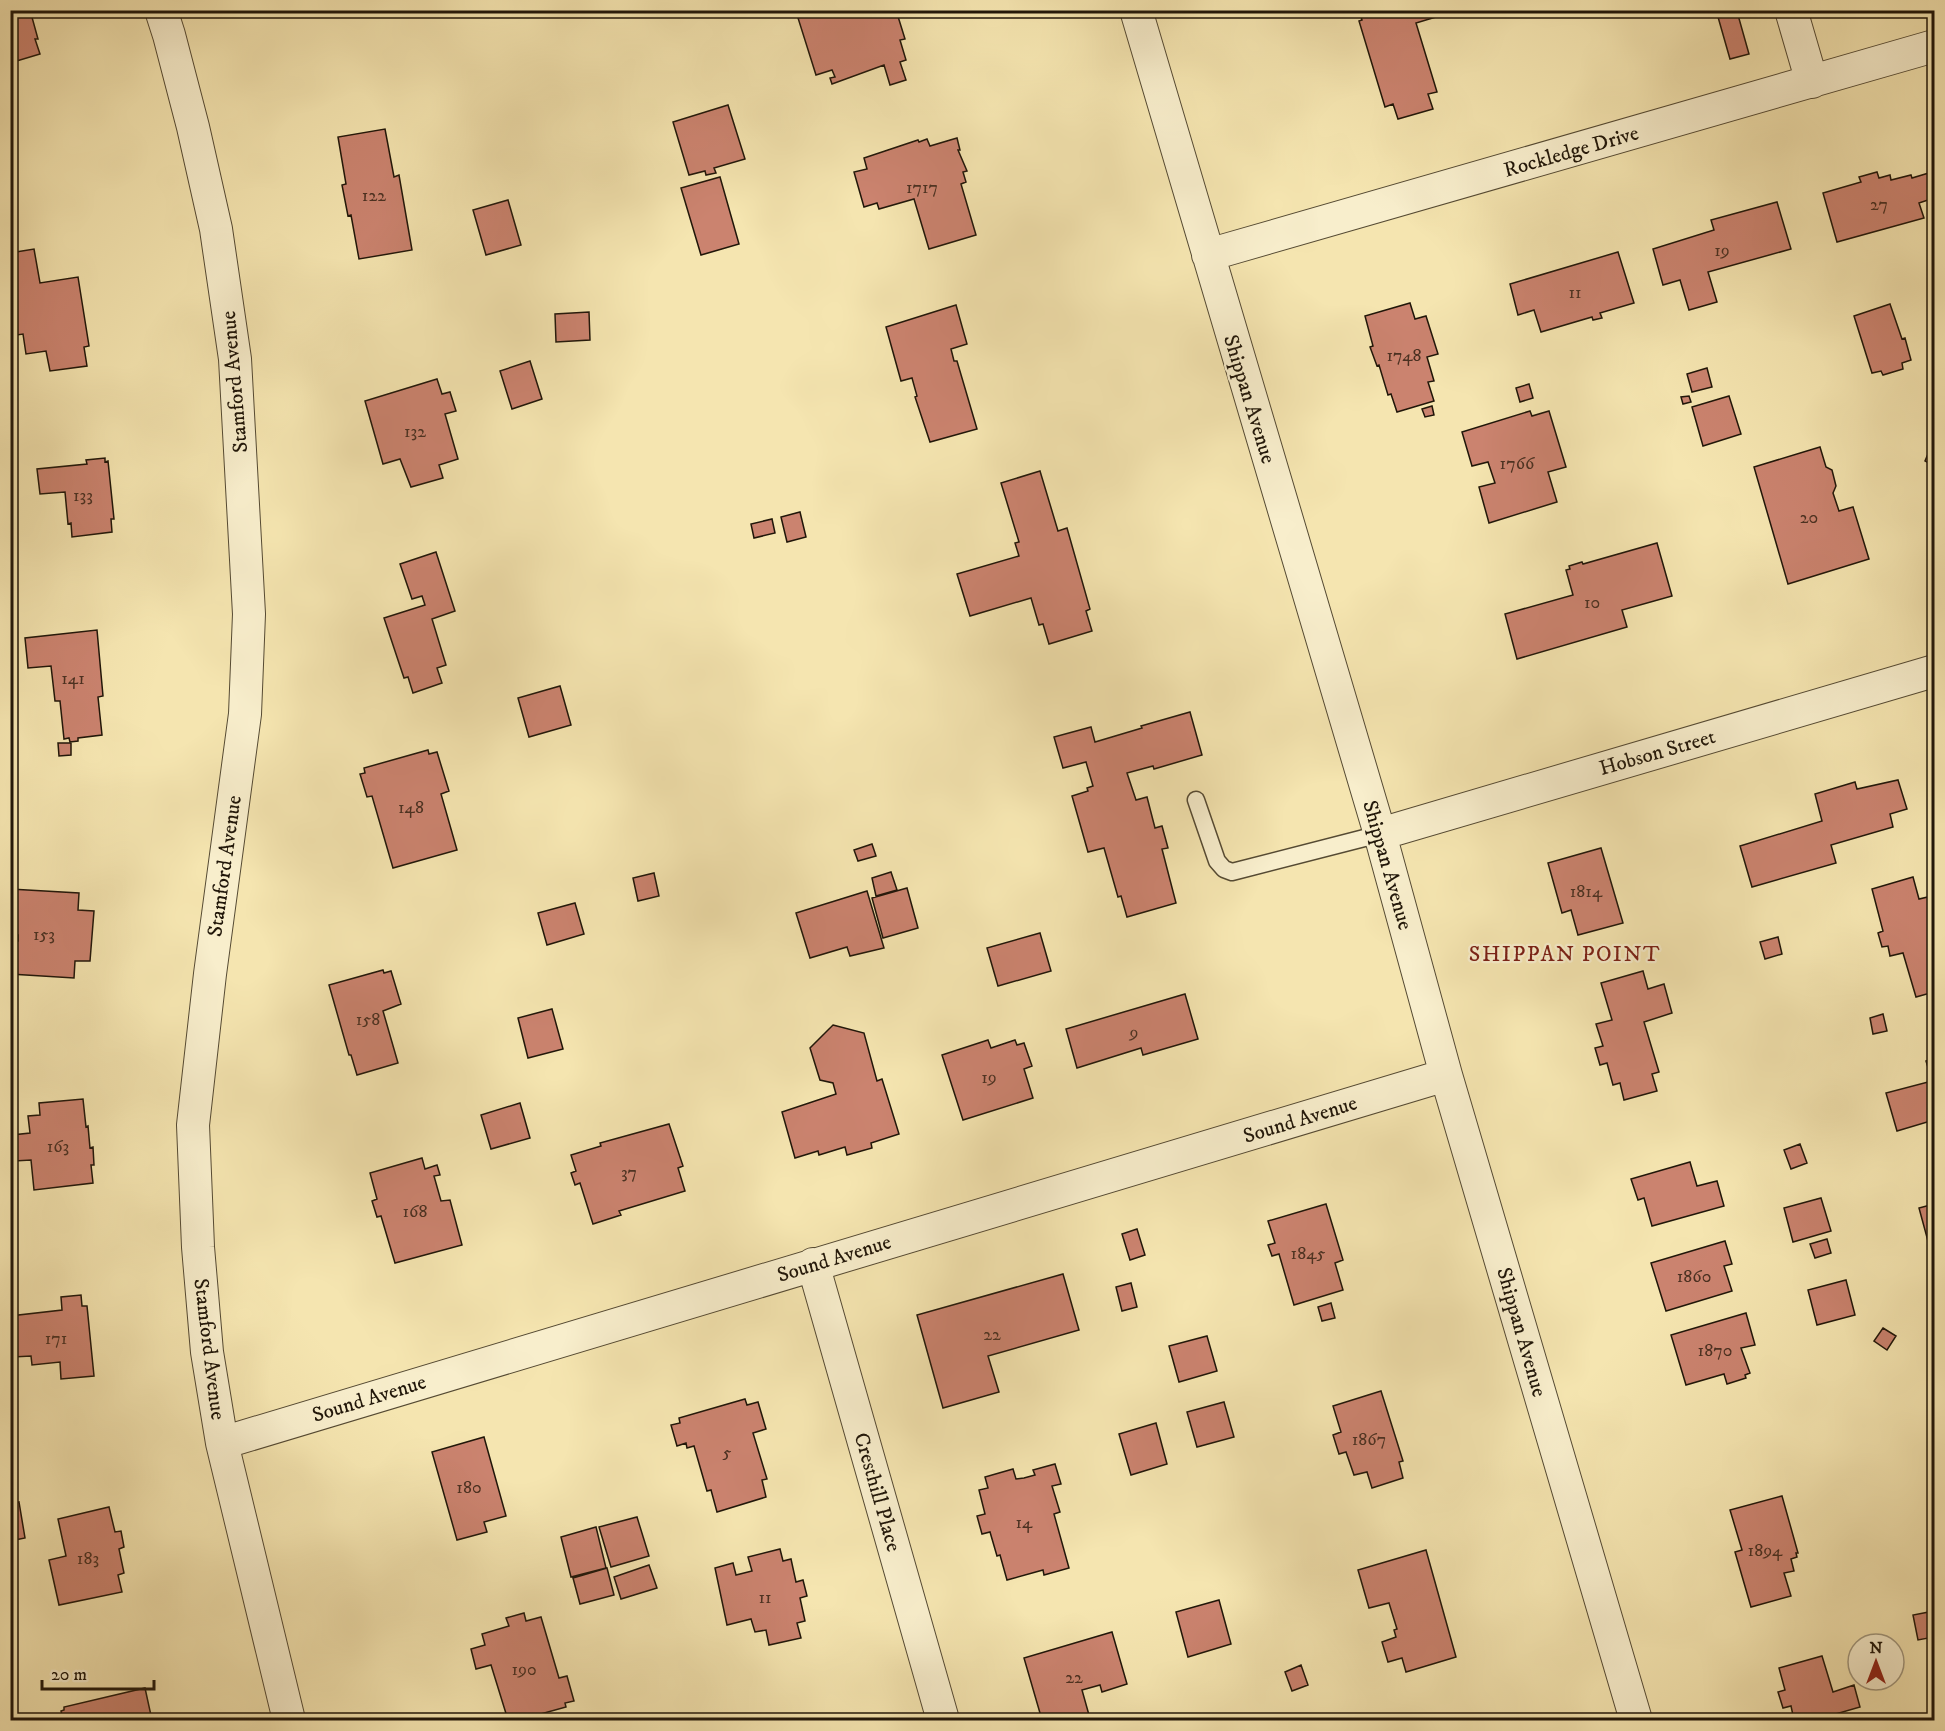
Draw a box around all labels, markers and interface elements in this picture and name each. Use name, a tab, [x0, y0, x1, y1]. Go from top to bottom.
street label: Rockledge Drive	[1501, 120, 1642, 184]
house number: 1717	[906, 177, 938, 199]
house number: 122	[362, 185, 386, 207]
house number: 27	[1870, 194, 1888, 216]
house number: 19	[1714, 240, 1730, 262]
house number: 11	[1568, 282, 1582, 304]
street label: Stamford Avenue	[216, 310, 254, 454]
street label: Shippan Avenue	[1217, 332, 1281, 467]
house number: 1748	[1386, 345, 1422, 367]
house number: 132	[404, 421, 426, 443]
house number: 1766	[1500, 453, 1535, 475]
house number: 133	[73, 485, 93, 507]
house number: 20	[1800, 507, 1818, 529]
house number: 10	[1584, 592, 1600, 614]
house number: 141	[61, 668, 85, 690]
street label: Hobson Street	[1596, 724, 1719, 782]
street label: Stamford Avenue	[202, 794, 248, 938]
house number: 148	[398, 797, 424, 819]
street label: Shippan Avenue	[1356, 798, 1418, 933]
house number: 1814	[1570, 881, 1603, 903]
house number: 153	[33, 924, 55, 946]
district label: SHIPPAN POINT	[1469, 941, 1661, 968]
house number: 158	[356, 1009, 380, 1031]
house number: 9	[1129, 1022, 1138, 1044]
house number: 19	[981, 1067, 997, 1089]
street label: Sound Avenue	[1240, 1090, 1361, 1150]
house number: 163	[47, 1136, 69, 1158]
house number: 37	[621, 1162, 637, 1184]
house number: 168	[403, 1201, 427, 1223]
street label: Sound Avenue	[774, 1229, 895, 1289]
house number: 1845	[1291, 1243, 1325, 1265]
street label: Shippan Avenue	[1490, 1265, 1552, 1400]
house number: 1860	[1677, 1266, 1711, 1288]
street label: Stamford Avenue	[187, 1277, 231, 1422]
house number: 22	[983, 1324, 1001, 1346]
house number: 171	[45, 1328, 67, 1350]
house number: 1870	[1698, 1340, 1732, 1362]
street label: Sound Avenue	[309, 1369, 430, 1429]
house number: 1867	[1352, 1429, 1386, 1451]
street label: Cresthill Place	[848, 1430, 907, 1555]
house number: 5	[723, 1442, 732, 1464]
house number: 180	[456, 1477, 482, 1499]
house number: 14	[1016, 1512, 1033, 1534]
house number: 1894	[1748, 1540, 1783, 1562]
house number: 183	[77, 1548, 99, 1570]
house number: 11	[758, 1587, 772, 1609]
north arrow	[1846, 1632, 1906, 1692]
text: N	[1869, 1638, 1883, 1658]
scale bar	[42, 1653, 154, 1691]
house number: 190	[511, 1659, 537, 1681]
text: 20 m	[51, 1664, 87, 1686]
house number: 22	[1065, 1667, 1083, 1689]

